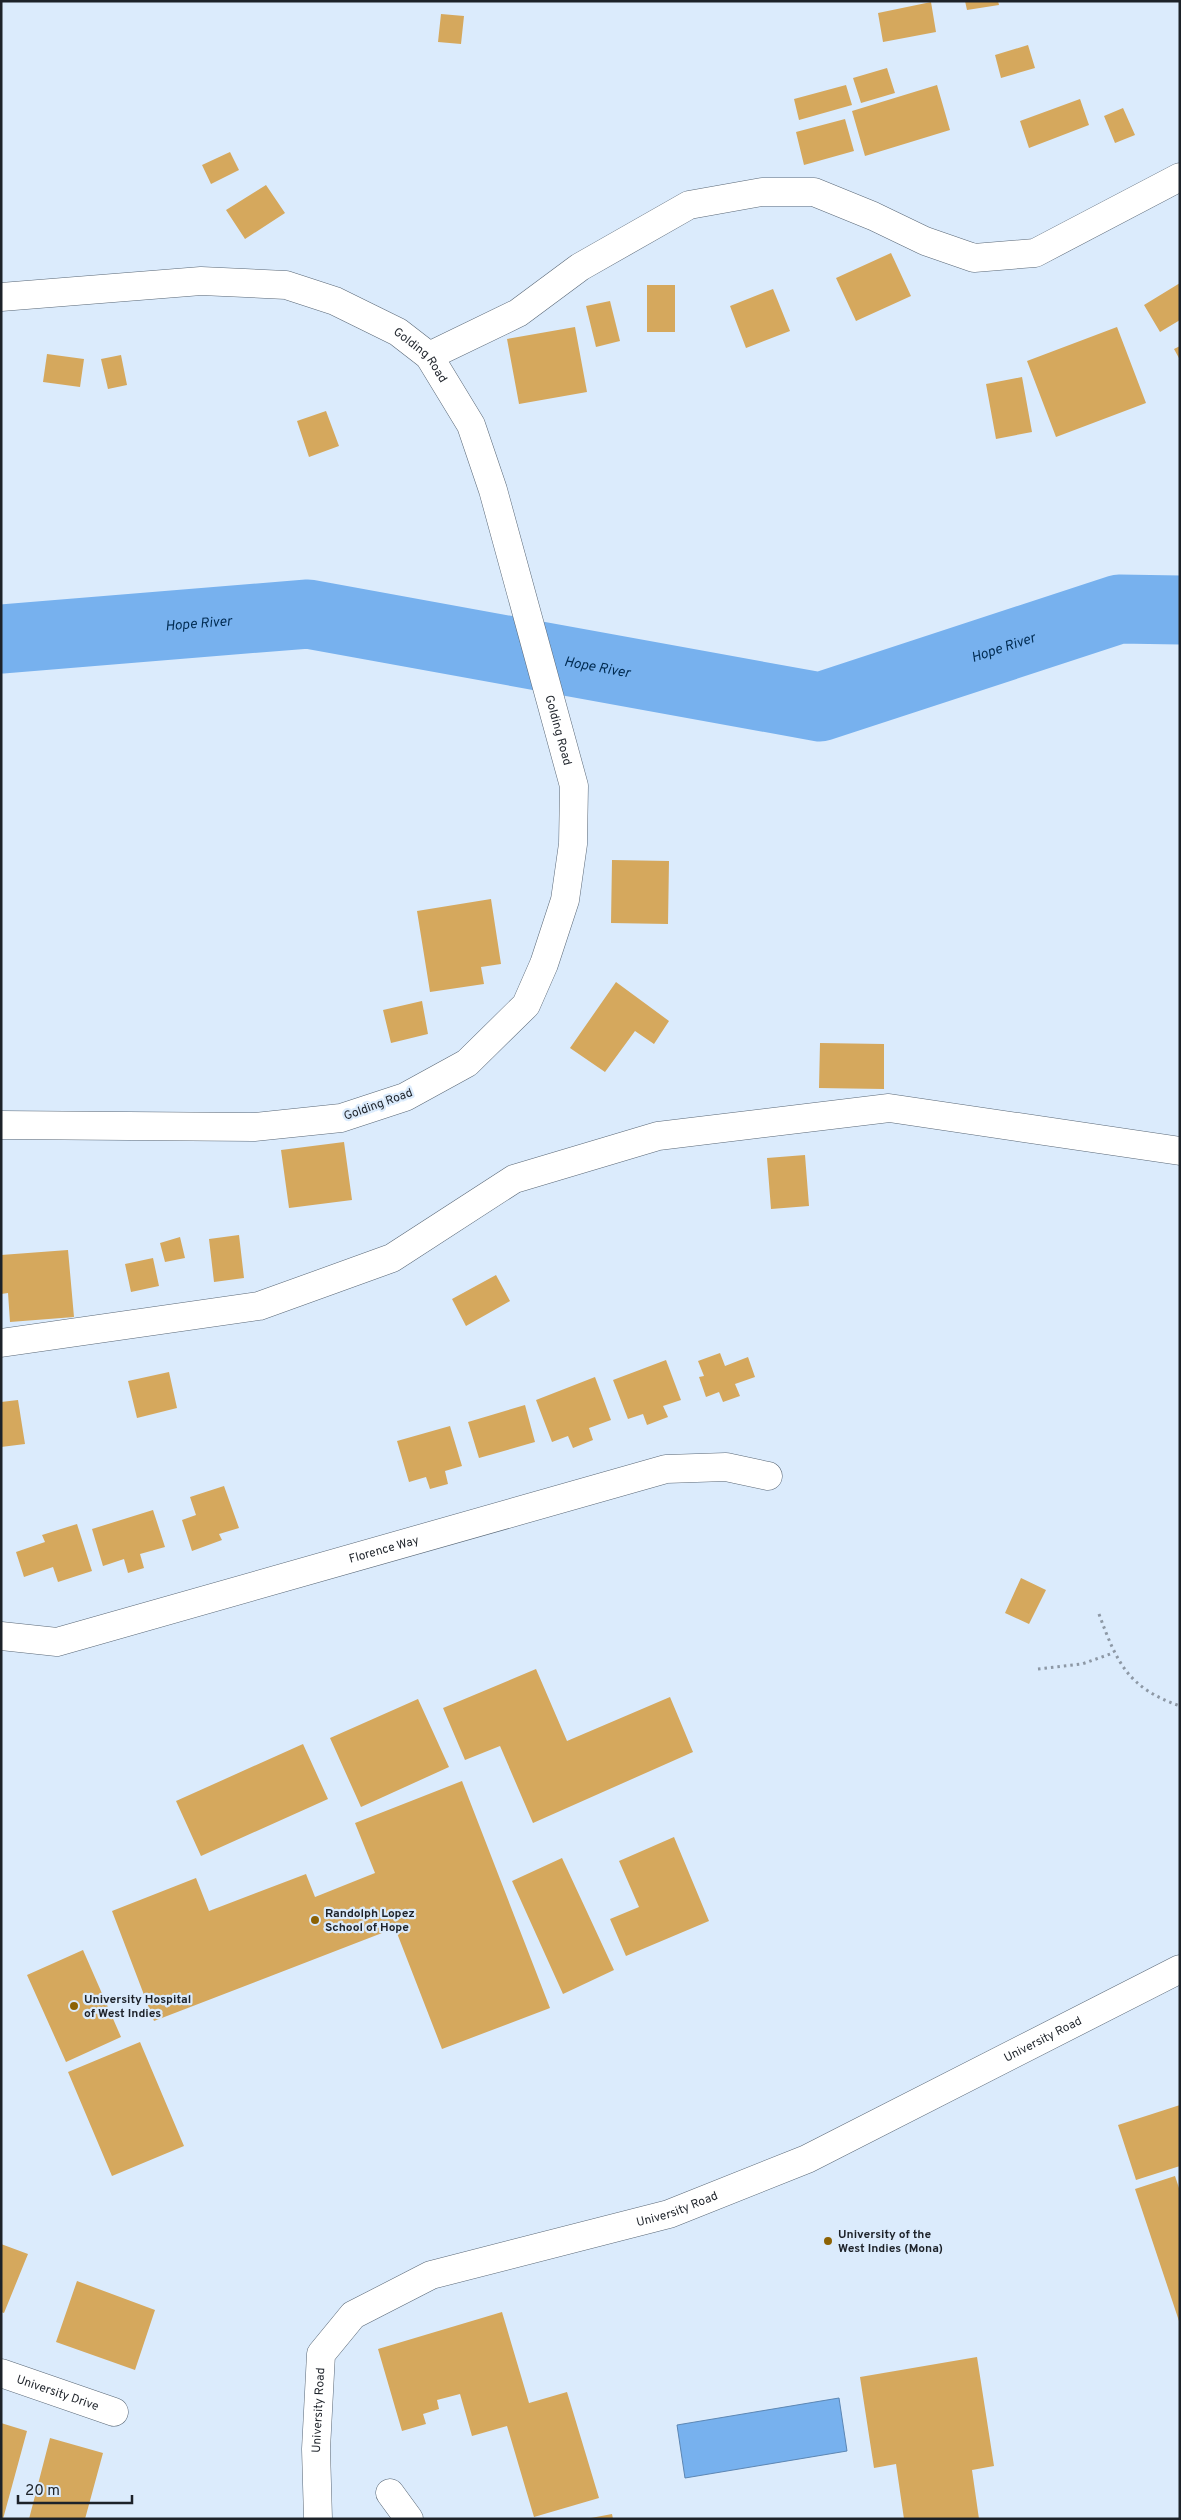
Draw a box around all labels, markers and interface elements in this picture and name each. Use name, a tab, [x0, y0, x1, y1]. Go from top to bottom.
street label: Golding Road	[390, 324, 450, 386]
water label: Hope River	[165, 613, 234, 636]
water label: Hope River	[969, 629, 1039, 667]
water label: Hope River	[563, 654, 633, 683]
street label: Golding Road	[540, 693, 575, 767]
street label: Golding Road	[342, 1085, 415, 1125]
street label: Florence Way	[347, 1533, 421, 1568]
place label: Randolph Lopez School of Hope	[325, 1906, 415, 1936]
marker: Randolph Lopez School of Hope	[309, 1914, 321, 1926]
place label: University Hospital of West Indies	[84, 1992, 191, 2022]
marker: University Hospital of West Indies	[68, 2000, 80, 2012]
street label: University Road	[1001, 2013, 1085, 2066]
street label: University Road	[635, 2188, 720, 2231]
place label: University of the West Indies (Mona)	[838, 2227, 943, 2257]
marker: University of the West Indies (Mona)	[822, 2235, 834, 2247]
street label: University Road	[309, 2367, 329, 2453]
street label: University Drive	[14, 2372, 101, 2415]
scale bar	[18, 2472, 131, 2504]
text: 20 m	[25, 2482, 60, 2501]

